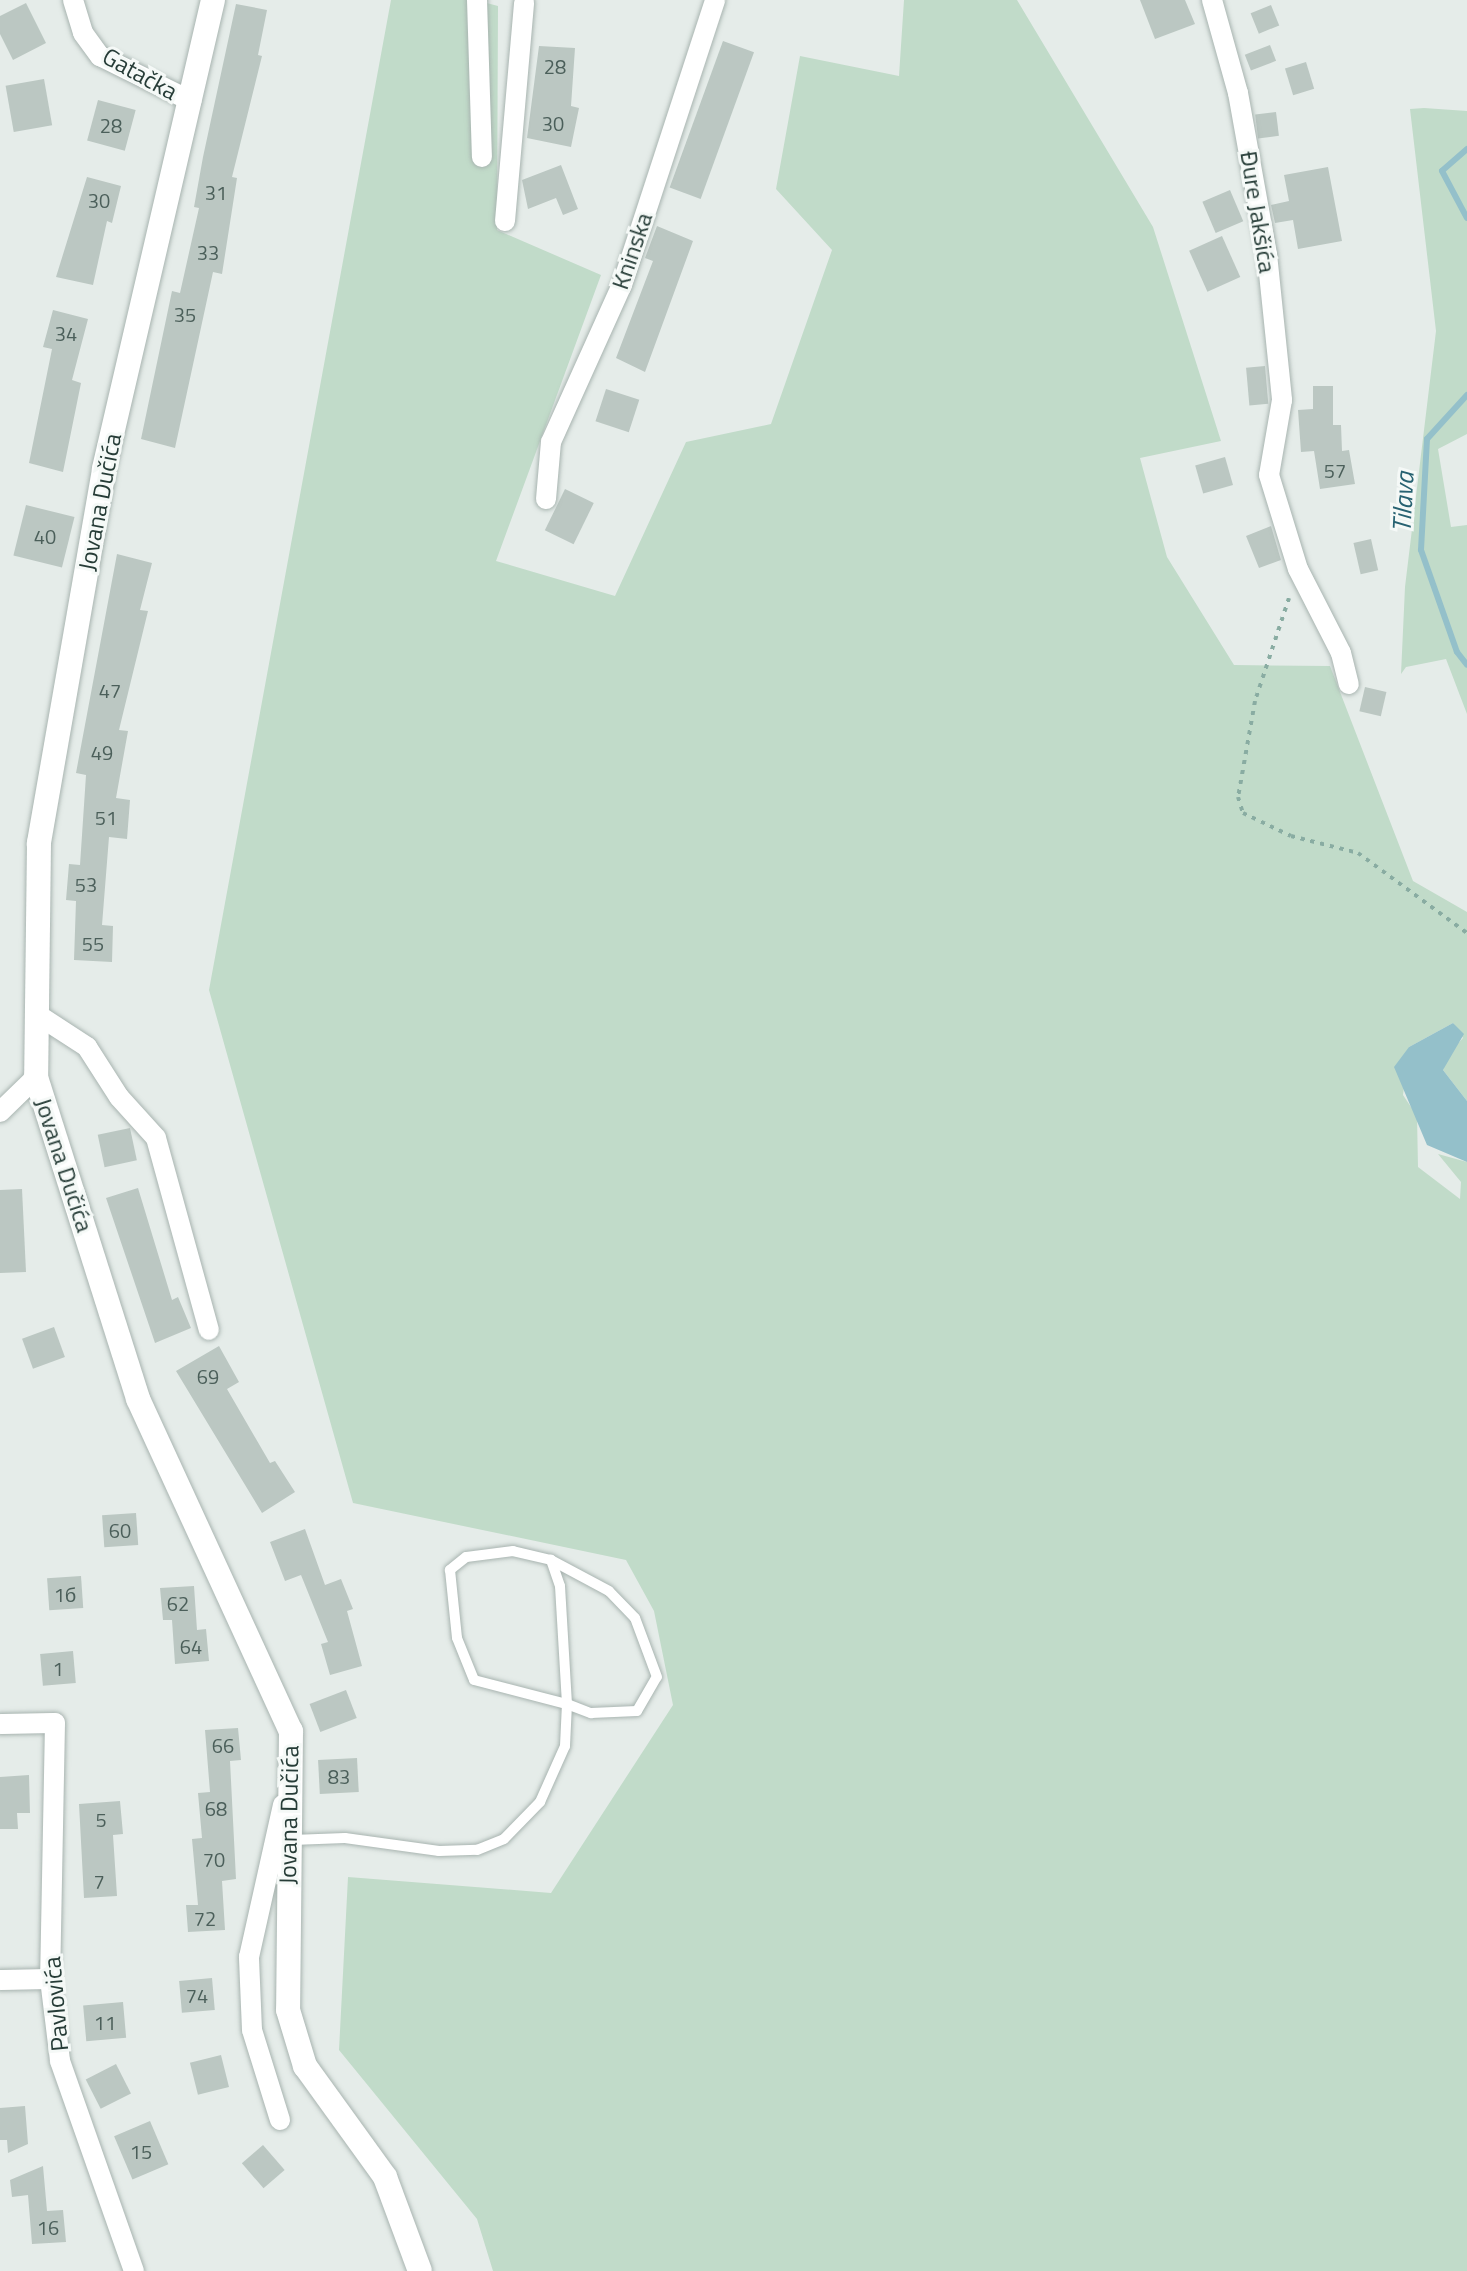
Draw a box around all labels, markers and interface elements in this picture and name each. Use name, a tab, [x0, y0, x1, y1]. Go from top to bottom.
street label: Gatačka	[98, 42, 182, 106]
house number: 28	[544, 54, 566, 78]
house number: 30	[542, 111, 564, 135]
house number: 28	[100, 113, 122, 137]
street label: Đure Jakšića	[1234, 149, 1282, 275]
house number: 31	[205, 180, 227, 204]
house number: 30	[88, 188, 110, 212]
street label: Kninska	[605, 209, 659, 293]
house number: 33	[197, 240, 219, 264]
house number: 35	[174, 302, 196, 326]
house number: 34	[55, 321, 77, 345]
street label: Jovana Dučića	[73, 431, 127, 573]
house number: 57	[1324, 458, 1346, 482]
water label: Tilava	[1386, 471, 1420, 533]
house number: 40	[34, 524, 56, 548]
house number: 47	[99, 678, 121, 702]
house number: 49	[91, 740, 113, 764]
house number: 51	[95, 805, 117, 829]
house number: 53	[75, 872, 97, 896]
house number: 55	[82, 931, 104, 955]
street label: Jovana Dučića	[29, 1094, 99, 1236]
house number: 69	[197, 1364, 219, 1388]
house number: 60	[109, 1518, 131, 1542]
house number: 1б	[54, 1582, 76, 1606]
house number: 62	[167, 1591, 189, 1615]
house number: 64	[180, 1634, 202, 1658]
house number: 1	[52, 1656, 64, 1680]
house number: 66	[212, 1733, 234, 1757]
street label: Jovana Dučića	[273, 1745, 305, 1885]
house number: 83	[328, 1764, 350, 1788]
house number: 68	[205, 1796, 227, 1820]
house number: 5	[95, 1807, 107, 1831]
house number: 70	[203, 1847, 225, 1871]
house number: 7	[93, 1869, 105, 1893]
house number: 72	[194, 1906, 216, 1930]
street label: Pavlovića	[38, 1956, 74, 2052]
house number: 74	[186, 1983, 208, 2007]
house number: 11	[94, 2010, 116, 2034]
house number: 15	[130, 2139, 152, 2163]
house number: 16	[37, 2215, 59, 2239]

